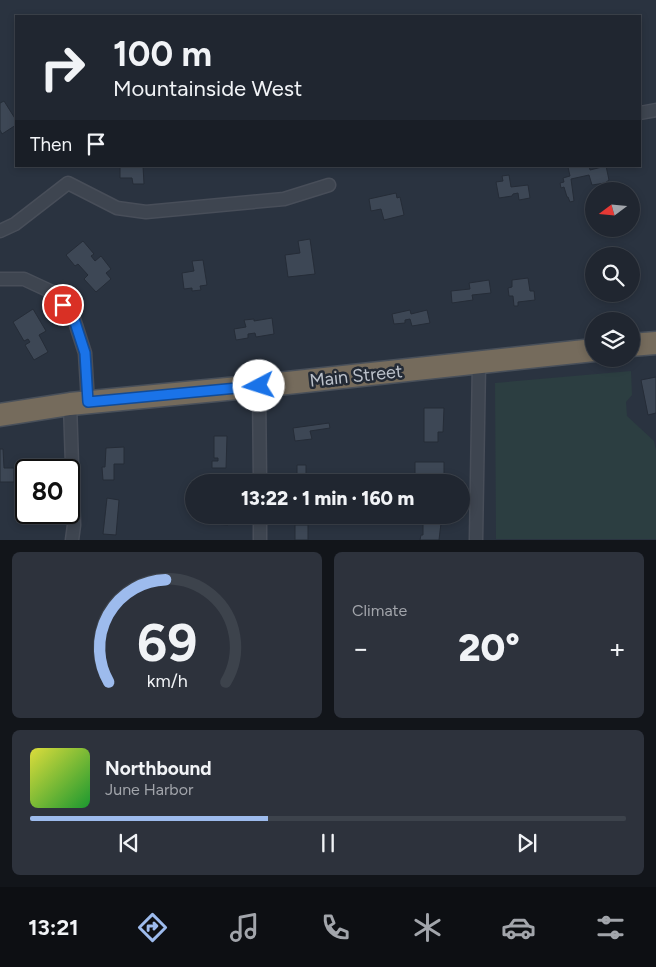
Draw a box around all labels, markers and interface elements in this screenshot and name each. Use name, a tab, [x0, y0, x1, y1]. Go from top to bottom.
text: 100 m	[113, 33, 212, 75]
icon: right	[30, 35, 95, 100]
text: Mountainside West	[113, 75, 302, 102]
icon: arrive	[82, 130, 110, 158]
text: Then	[30, 133, 72, 156]
north arrow	[585, 182, 640, 238]
map controls	[585, 182, 640, 367]
button: search	[585, 247, 640, 302]
pin	[42, 284, 84, 326]
icon: arrive	[49, 291, 77, 319]
button: layers	[585, 312, 640, 367]
position arrow	[232, 359, 284, 411]
street label: Main Street	[308, 360, 404, 392]
speed limit sign: 80	[15, 459, 80, 524]
text: 13:22 · 1 min · 160 m	[241, 487, 414, 510]
text: Climate	[352, 601, 407, 620]
text: 69	[137, 612, 197, 674]
text: 20°	[458, 625, 520, 671]
text: −	[352, 631, 369, 665]
text: +	[609, 631, 626, 665]
text: km/h	[147, 670, 187, 691]
text: Northbound	[105, 757, 212, 780]
text: June Harbor	[105, 780, 193, 799]
icon: previous	[115, 829, 143, 857]
icon: pause	[314, 829, 342, 857]
icon: next	[513, 829, 541, 857]
icon: directions	[135, 910, 170, 945]
icon: music	[227, 910, 262, 945]
icon: phone	[318, 910, 353, 945]
icon: climate	[410, 910, 445, 945]
icon: car	[501, 910, 536, 945]
icon: filters	[593, 910, 628, 945]
text: 13:21	[28, 914, 78, 941]

